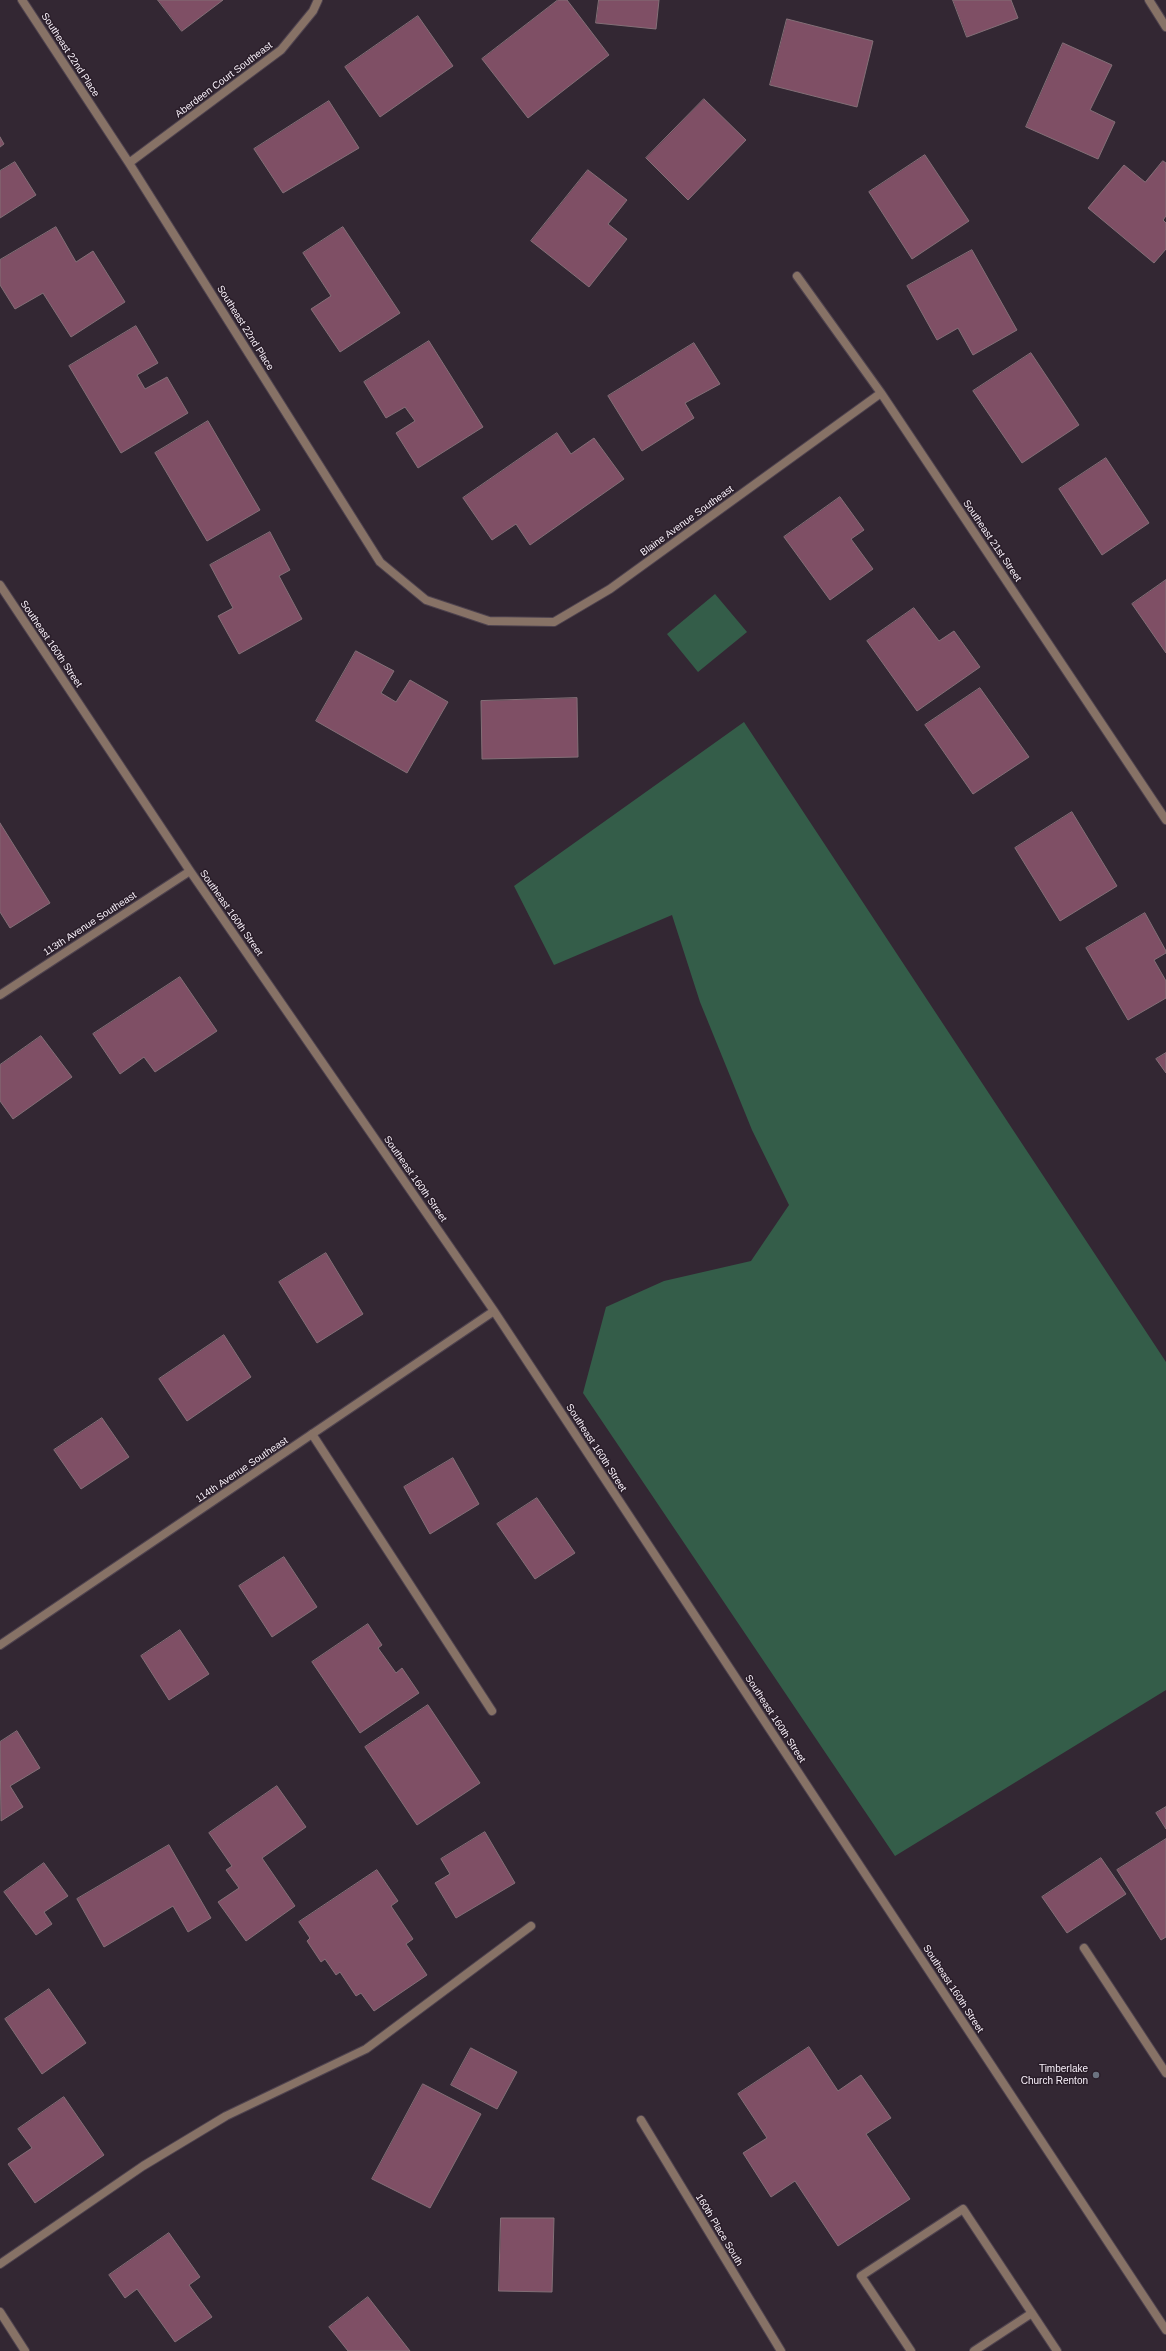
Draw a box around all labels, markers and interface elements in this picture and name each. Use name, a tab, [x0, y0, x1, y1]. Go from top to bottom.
street label: Southeast 22nd Place	[38, 11, 102, 99]
street label: Aberdeen Court Southeast	[173, 40, 275, 120]
street label: Southeast 22nd Place	[214, 283, 276, 373]
street label: Blaine Avenue Southeast	[638, 483, 736, 559]
street label: Southeast 21st Street	[960, 498, 1024, 584]
street label: Southeast 160th Street	[17, 598, 85, 690]
street label: Southeast 160th Street	[197, 868, 265, 958]
street label: 113th Avenue Southeast	[41, 889, 139, 959]
street label: Southeast 160th Street	[381, 1134, 449, 1224]
street label: Southeast 160th Street	[563, 1402, 629, 1494]
street label: 114th Avenue Southeast	[194, 1435, 290, 1505]
street label: Southeast 160th Street	[742, 1673, 808, 1765]
street label: Southeast 160th Street	[920, 1943, 986, 2035]
place label: Timberlake Church Renton	[1021, 2063, 1088, 2086]
marker: Timberlake Church Renton	[1091, 2070, 1101, 2080]
street label: 160th Place South	[693, 2192, 745, 2268]

